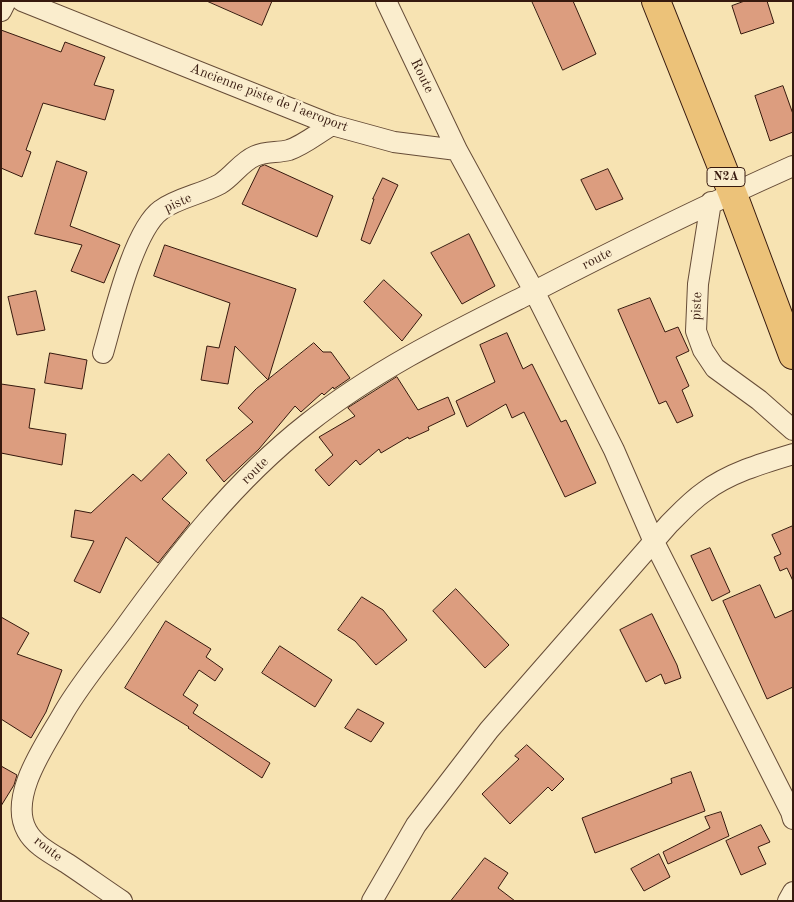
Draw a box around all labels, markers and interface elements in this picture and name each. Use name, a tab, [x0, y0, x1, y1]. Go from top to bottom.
street label: Route	[407, 56, 437, 96]
street label: Ancienne piste de l'aeroport	[188, 60, 350, 136]
road number: N2A	[707, 168, 745, 186]
street label: piste	[162, 190, 194, 216]
street label: route	[579, 244, 615, 274]
street label: piste	[688, 291, 706, 321]
street label: route	[238, 454, 272, 488]
street label: route	[30, 833, 66, 865]

